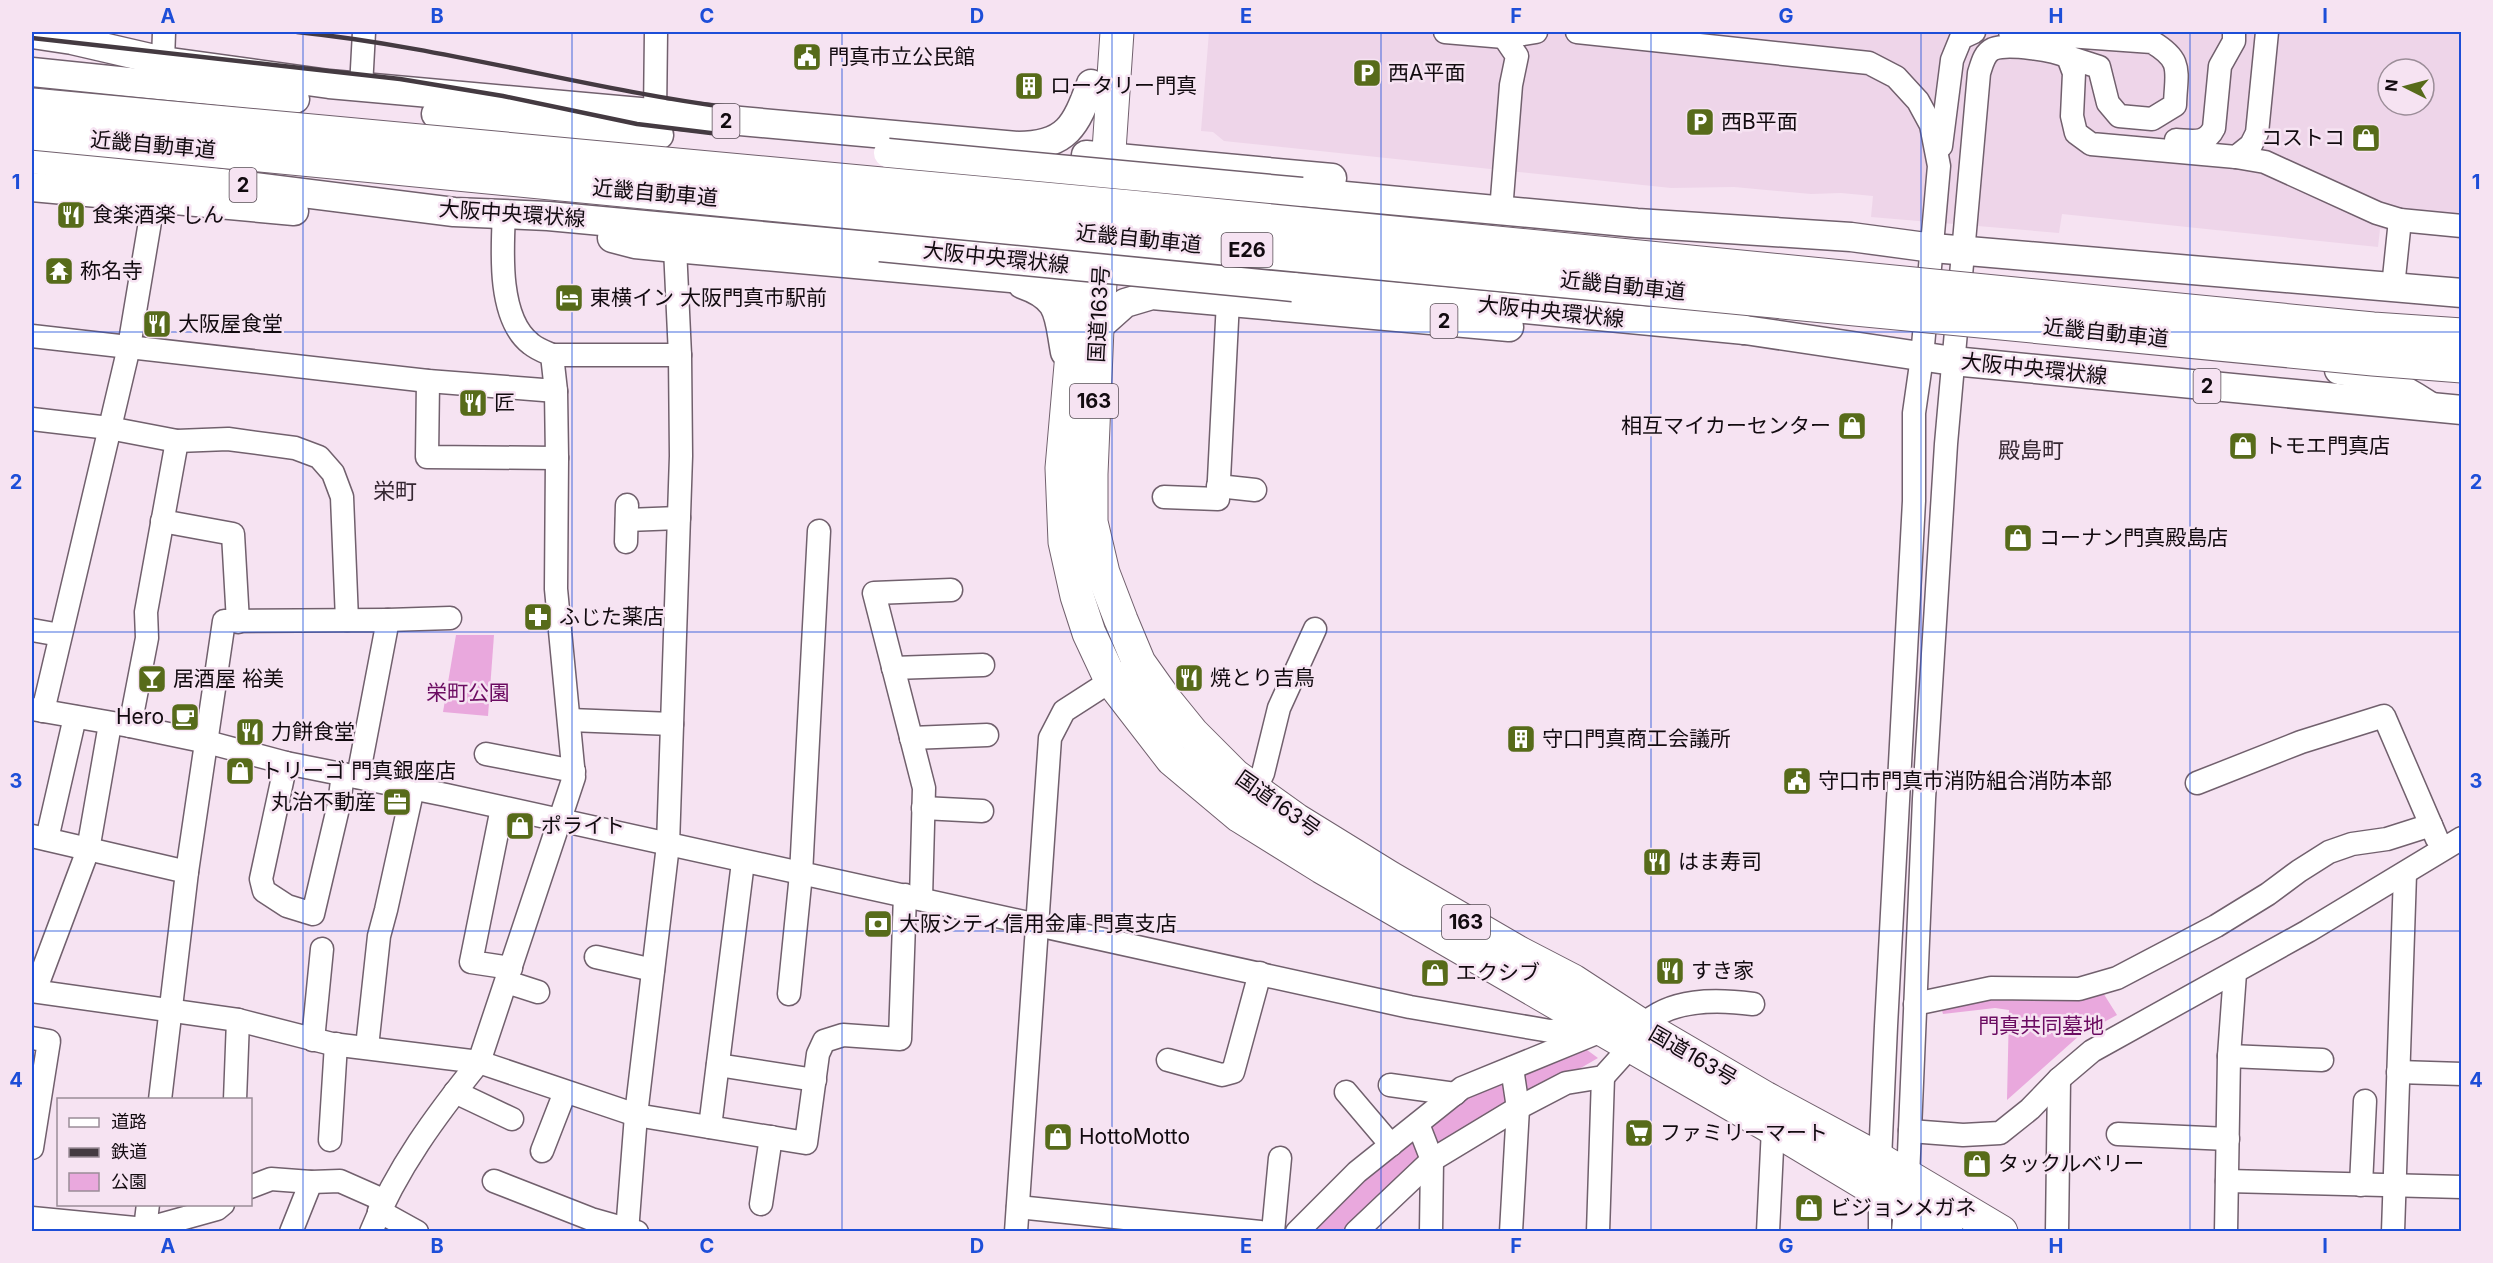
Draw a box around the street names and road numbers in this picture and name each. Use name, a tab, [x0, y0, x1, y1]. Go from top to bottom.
road number: 2	[712, 104, 740, 138]
street label: 近畿自動車道	[89, 127, 217, 162]
road number: 2	[230, 168, 256, 202]
street label: 近畿自動車道	[591, 175, 719, 210]
street label: 大阪中央環状線	[438, 196, 586, 231]
street label: 近畿自動車道	[1075, 219, 1203, 258]
road number: E26	[1222, 233, 1272, 267]
street label: 大阪中央環状線	[922, 237, 1070, 278]
street label: 国道163号	[1083, 265, 1114, 363]
street label: 近畿自動車道	[1559, 266, 1687, 305]
street label: 大阪中央環状線	[1477, 291, 1625, 332]
road number: 2	[1430, 304, 1458, 338]
street label: 近畿自動車道	[2042, 313, 2170, 352]
street label: 大阪中央環状線	[1960, 348, 2108, 389]
road number: 2	[2194, 369, 2220, 403]
road number: 163	[1070, 384, 1118, 418]
street label: 国道163号	[1231, 765, 1325, 842]
road number: 163	[1442, 905, 1490, 939]
street label: 国道163号	[1645, 1020, 1742, 1091]

